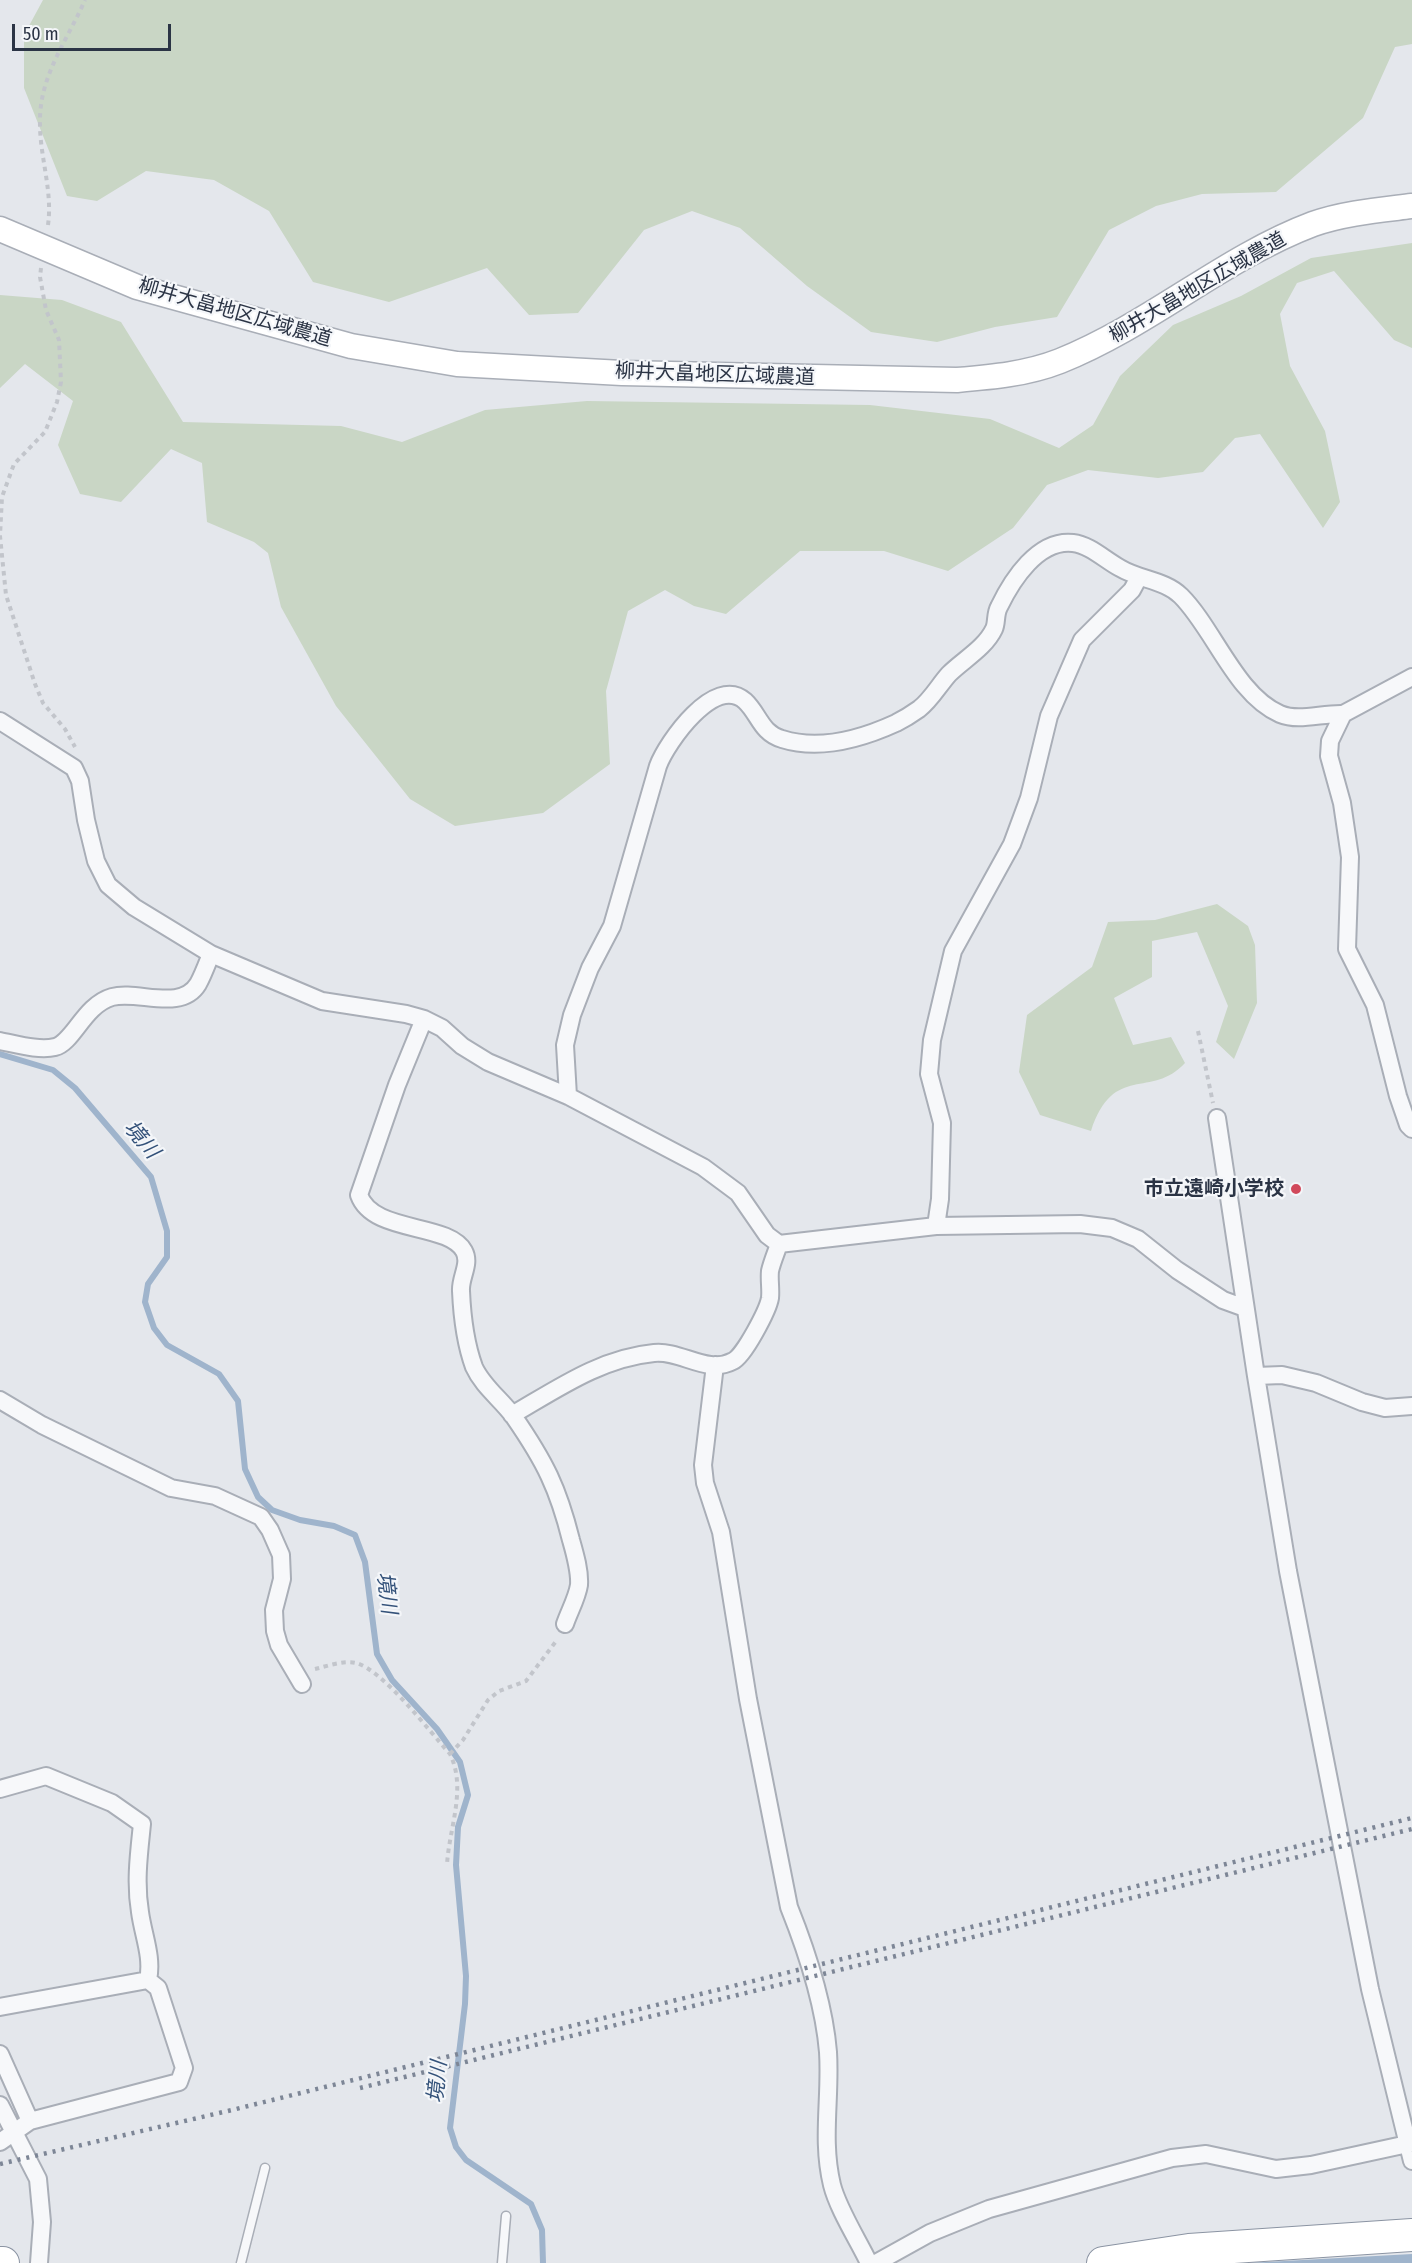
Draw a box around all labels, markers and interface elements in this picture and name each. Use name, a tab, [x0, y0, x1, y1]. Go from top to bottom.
scale bar	[15, 12, 174, 50]
text: 50 m	[23, 23, 59, 45]
street label: 柳井大畠地区広域農道	[1105, 228, 1291, 348]
street label: 柳井大畠地区広域農道	[136, 274, 334, 352]
street label: 柳井大畠地区広域農道	[615, 360, 815, 390]
water label: 境川	[118, 1116, 164, 1164]
place label: 市立遠崎小学校	[1144, 1177, 1284, 1201]
marker: 市立遠崎小学校	[1289, 1182, 1303, 1196]
water label: 境川	[371, 1571, 401, 1615]
water label: 境川	[423, 2060, 453, 2104]

